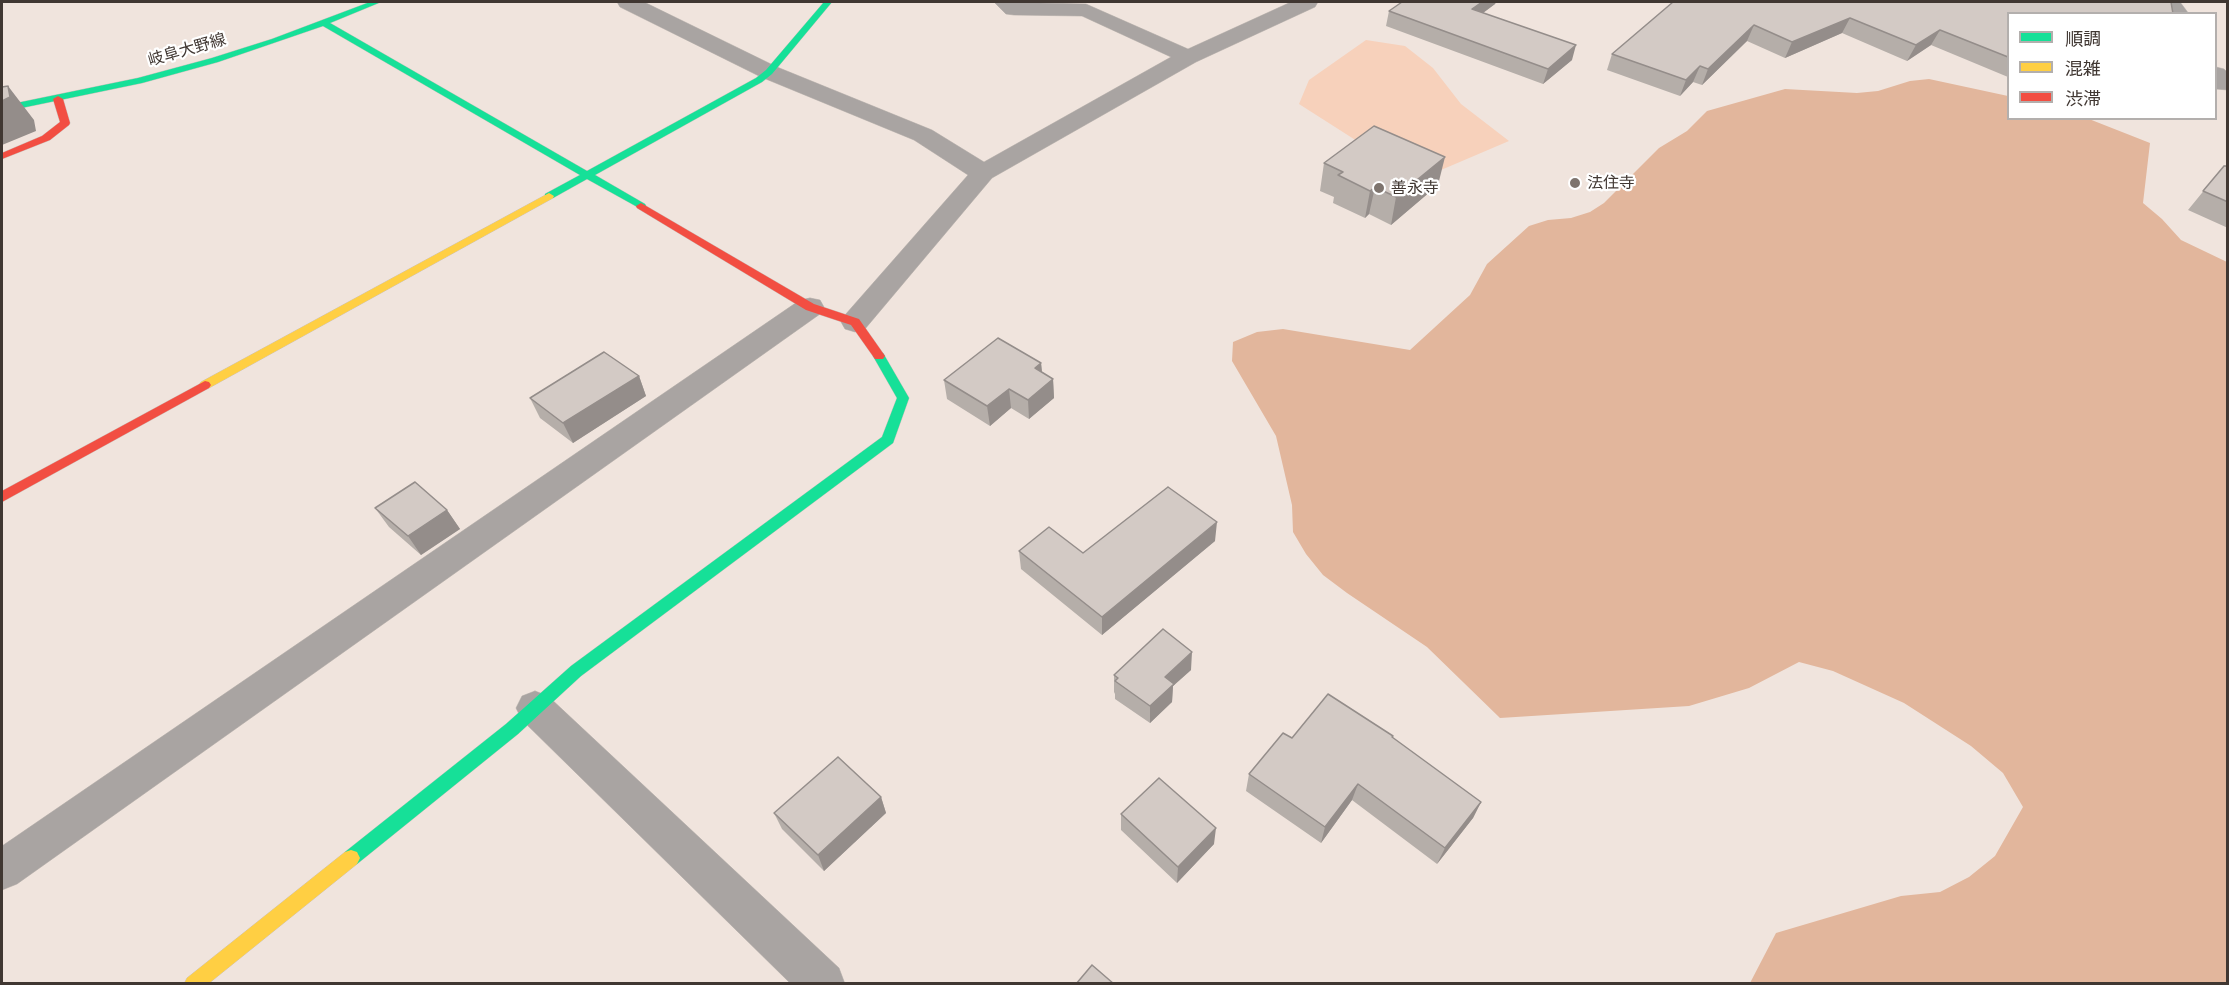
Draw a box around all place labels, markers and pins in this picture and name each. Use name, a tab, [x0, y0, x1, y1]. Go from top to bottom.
place label: 法住寺	[1587, 173, 1635, 193]
marker: 法住寺	[1568, 176, 1582, 190]
place label: 善永寺	[1391, 178, 1439, 198]
marker: 善永寺	[1372, 181, 1386, 195]

